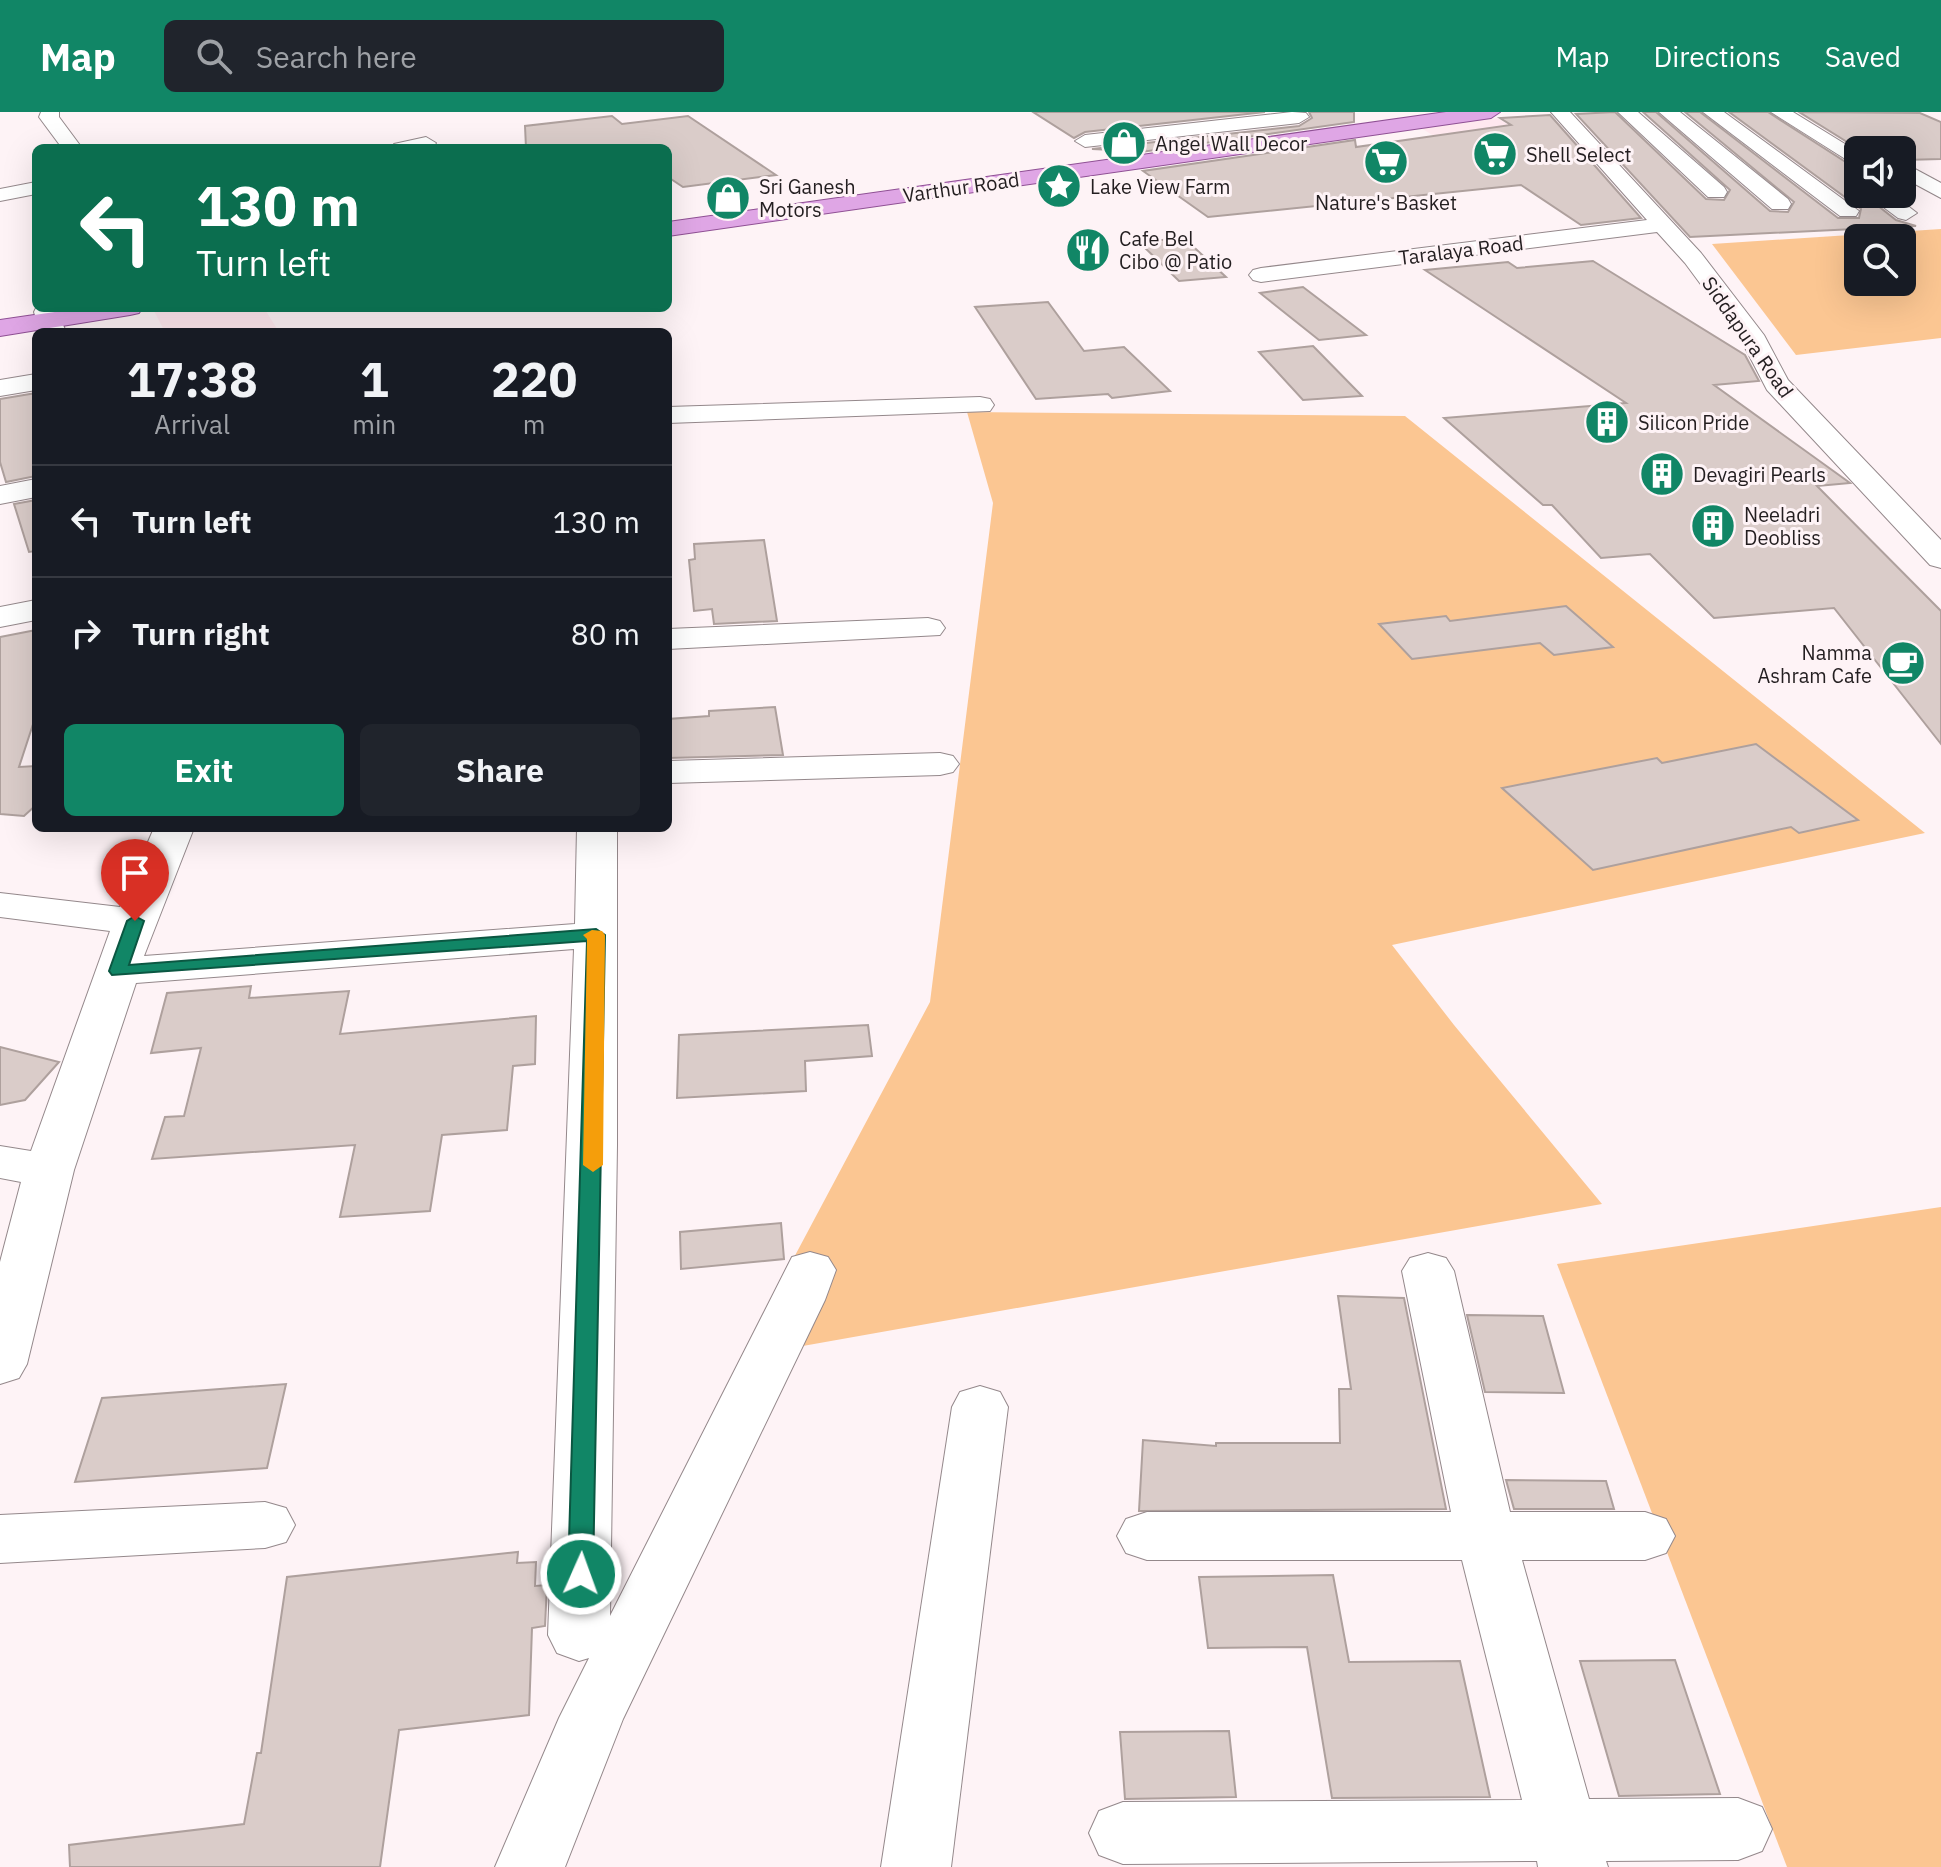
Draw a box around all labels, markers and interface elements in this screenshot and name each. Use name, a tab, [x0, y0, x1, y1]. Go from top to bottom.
search box	[164, 20, 724, 92]
text: Map	[40, 32, 116, 81]
icon: search	[192, 34, 236, 78]
text: Search here	[256, 37, 417, 76]
text: Map	[1555, 38, 1609, 75]
text: Directions	[1653, 38, 1781, 75]
text: Saved	[1825, 38, 1901, 75]
shop icon: Angel Wall Decor	[1100, 119, 1148, 167]
place label: Angel Wall Decor	[1155, 130, 1307, 157]
supermarket icon: Shell Select	[1471, 130, 1519, 178]
map controls	[1844, 136, 1916, 296]
button: sound	[1844, 136, 1916, 208]
supermarket icon: Nature's Basket	[1362, 138, 1410, 186]
place label: Shell Select	[1526, 141, 1632, 168]
place icon: Lake View Farm	[1035, 162, 1083, 210]
street label: Varthur Road	[901, 165, 1021, 209]
text: 130 m	[196, 169, 360, 241]
place label: Sri Ganesh Motors	[759, 173, 856, 223]
place label: Lake View Farm	[1090, 173, 1231, 200]
shop icon: Sri Ganesh Motors	[704, 174, 752, 222]
icon: left	[64, 176, 168, 280]
place label: Nature's Basket	[1315, 189, 1457, 216]
button: search	[1844, 224, 1916, 296]
place label: Cafe Bel Cibo @ Patio	[1119, 225, 1232, 275]
restaurant icon: Cafe Bel Cibo @ Patio	[1064, 226, 1112, 274]
street label: Taralaya Road	[1397, 229, 1525, 271]
text: Turn left	[196, 239, 331, 286]
street label: Siddapura Road	[1696, 271, 1800, 403]
text: 17:38	[127, 348, 258, 410]
text: 1	[360, 348, 389, 410]
text: 220	[491, 348, 577, 410]
building icon: Silicon Pride	[1583, 398, 1631, 446]
text: Arrival	[154, 407, 230, 441]
text: min	[352, 407, 396, 441]
text: m	[523, 407, 545, 441]
place label: Silicon Pride	[1638, 409, 1749, 436]
building icon: Devagiri Pearls	[1638, 450, 1686, 498]
place label: Devagiri Pearls	[1693, 461, 1826, 488]
icon: left	[64, 499, 108, 543]
place label: Neeladri Deobliss	[1744, 501, 1821, 551]
text: Turn left	[132, 502, 251, 541]
text: 130 m	[553, 502, 640, 541]
building icon: Neeladri Deobliss	[1689, 502, 1737, 550]
icon: right	[64, 611, 108, 655]
text: Turn right	[132, 614, 270, 653]
text: 80 m	[571, 614, 640, 653]
place label: Namma Ashram Cafe	[1757, 639, 1872, 689]
cafe icon: Namma Ashram Cafe	[1879, 639, 1927, 687]
button: Exit	[64, 724, 344, 816]
button: Share	[360, 724, 640, 816]
pin	[101, 839, 169, 921]
icon: arrive	[113, 851, 157, 895]
position arrow	[539, 1532, 623, 1616]

